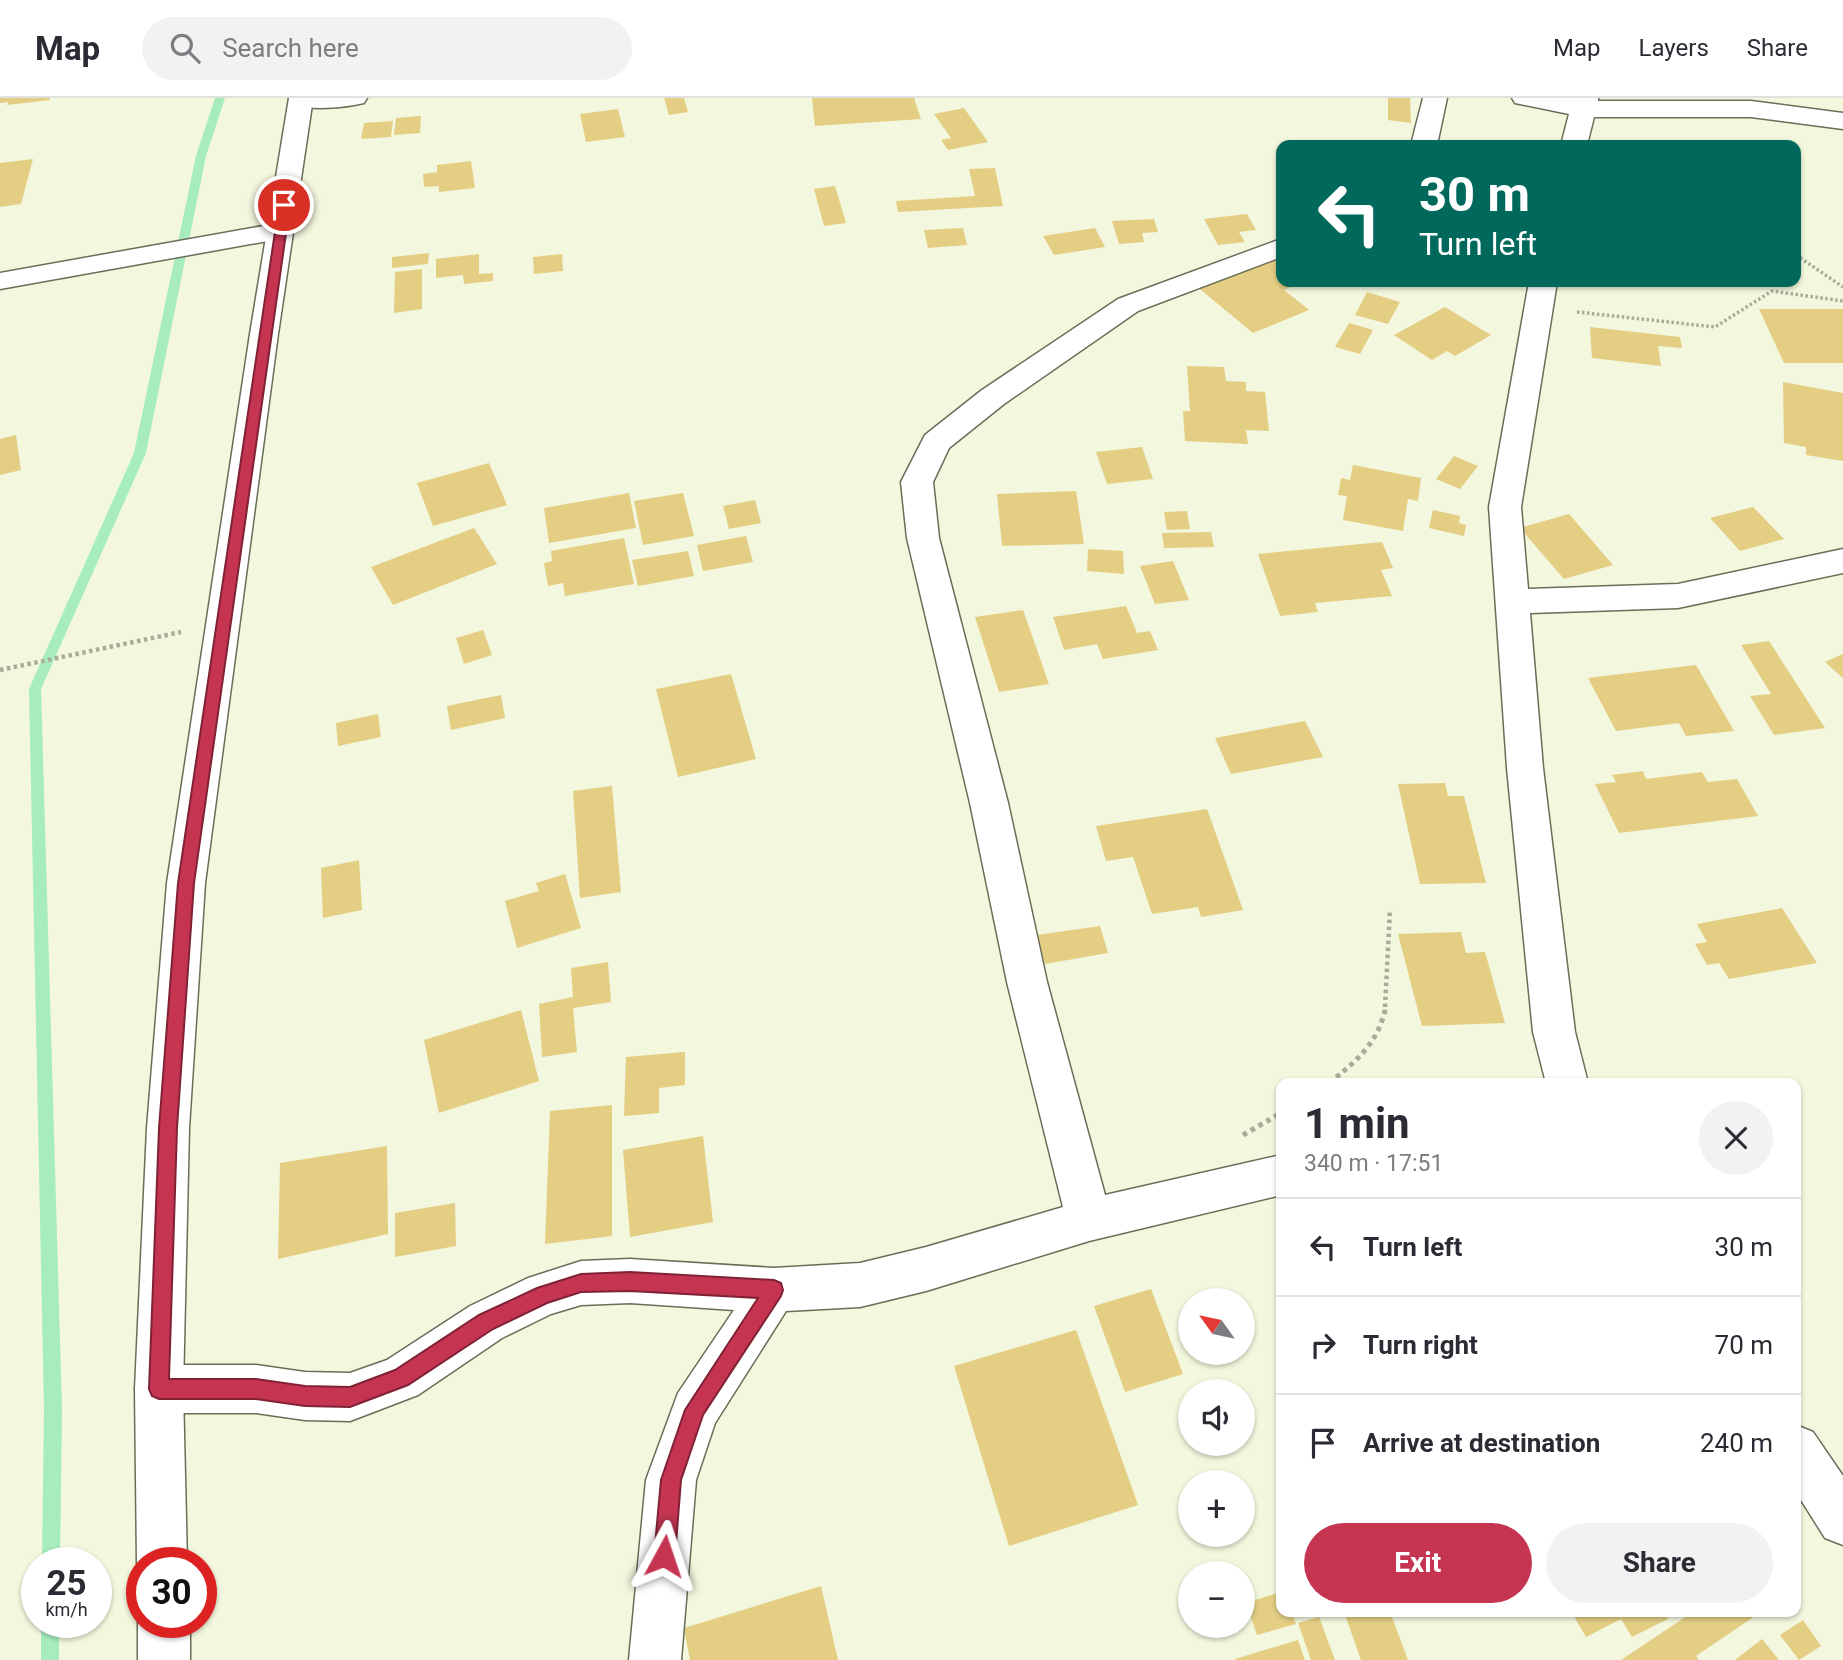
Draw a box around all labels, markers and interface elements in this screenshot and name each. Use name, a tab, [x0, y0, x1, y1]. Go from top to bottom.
search box	[142, 17, 632, 80]
text: Map	[35, 29, 100, 68]
icon: search	[166, 29, 204, 67]
text: Search here	[222, 33, 359, 63]
text: Map	[1553, 34, 1601, 62]
text: Layers	[1639, 34, 1709, 62]
text: Share	[1747, 34, 1808, 62]
text: 30 m	[1419, 166, 1530, 223]
icon: left	[1304, 168, 1395, 259]
pin	[254, 175, 314, 235]
icon: arrive	[265, 186, 303, 224]
text: Turn left	[1419, 225, 1537, 263]
text: 1 min	[1304, 1099, 1410, 1148]
button: close	[1699, 1101, 1773, 1175]
text: 340 m · 17:51	[1304, 1150, 1443, 1177]
icon: left	[1304, 1228, 1342, 1266]
text: Turn left	[1363, 1232, 1462, 1262]
text: 30 m	[1715, 1232, 1773, 1262]
north arrow	[1178, 1288, 1255, 1365]
map controls	[1178, 1288, 1255, 1638]
icon: right	[1304, 1326, 1342, 1364]
text: Turn right	[1363, 1330, 1478, 1360]
text: 70 m	[1715, 1330, 1773, 1360]
button: sound	[1178, 1379, 1255, 1456]
icon: arrive	[1304, 1424, 1342, 1462]
text: Arrive at destination	[1363, 1428, 1600, 1458]
text: 240 m	[1700, 1428, 1773, 1458]
button: +	[1178, 1470, 1255, 1547]
position arrow	[627, 1519, 701, 1593]
button: Exit	[1304, 1523, 1532, 1603]
button: Share	[1546, 1523, 1773, 1603]
speed limit sign: 30	[126, 1547, 217, 1638]
button: −	[1178, 1561, 1255, 1638]
text: 25	[46, 1563, 87, 1604]
text: km/h	[45, 1599, 88, 1620]

